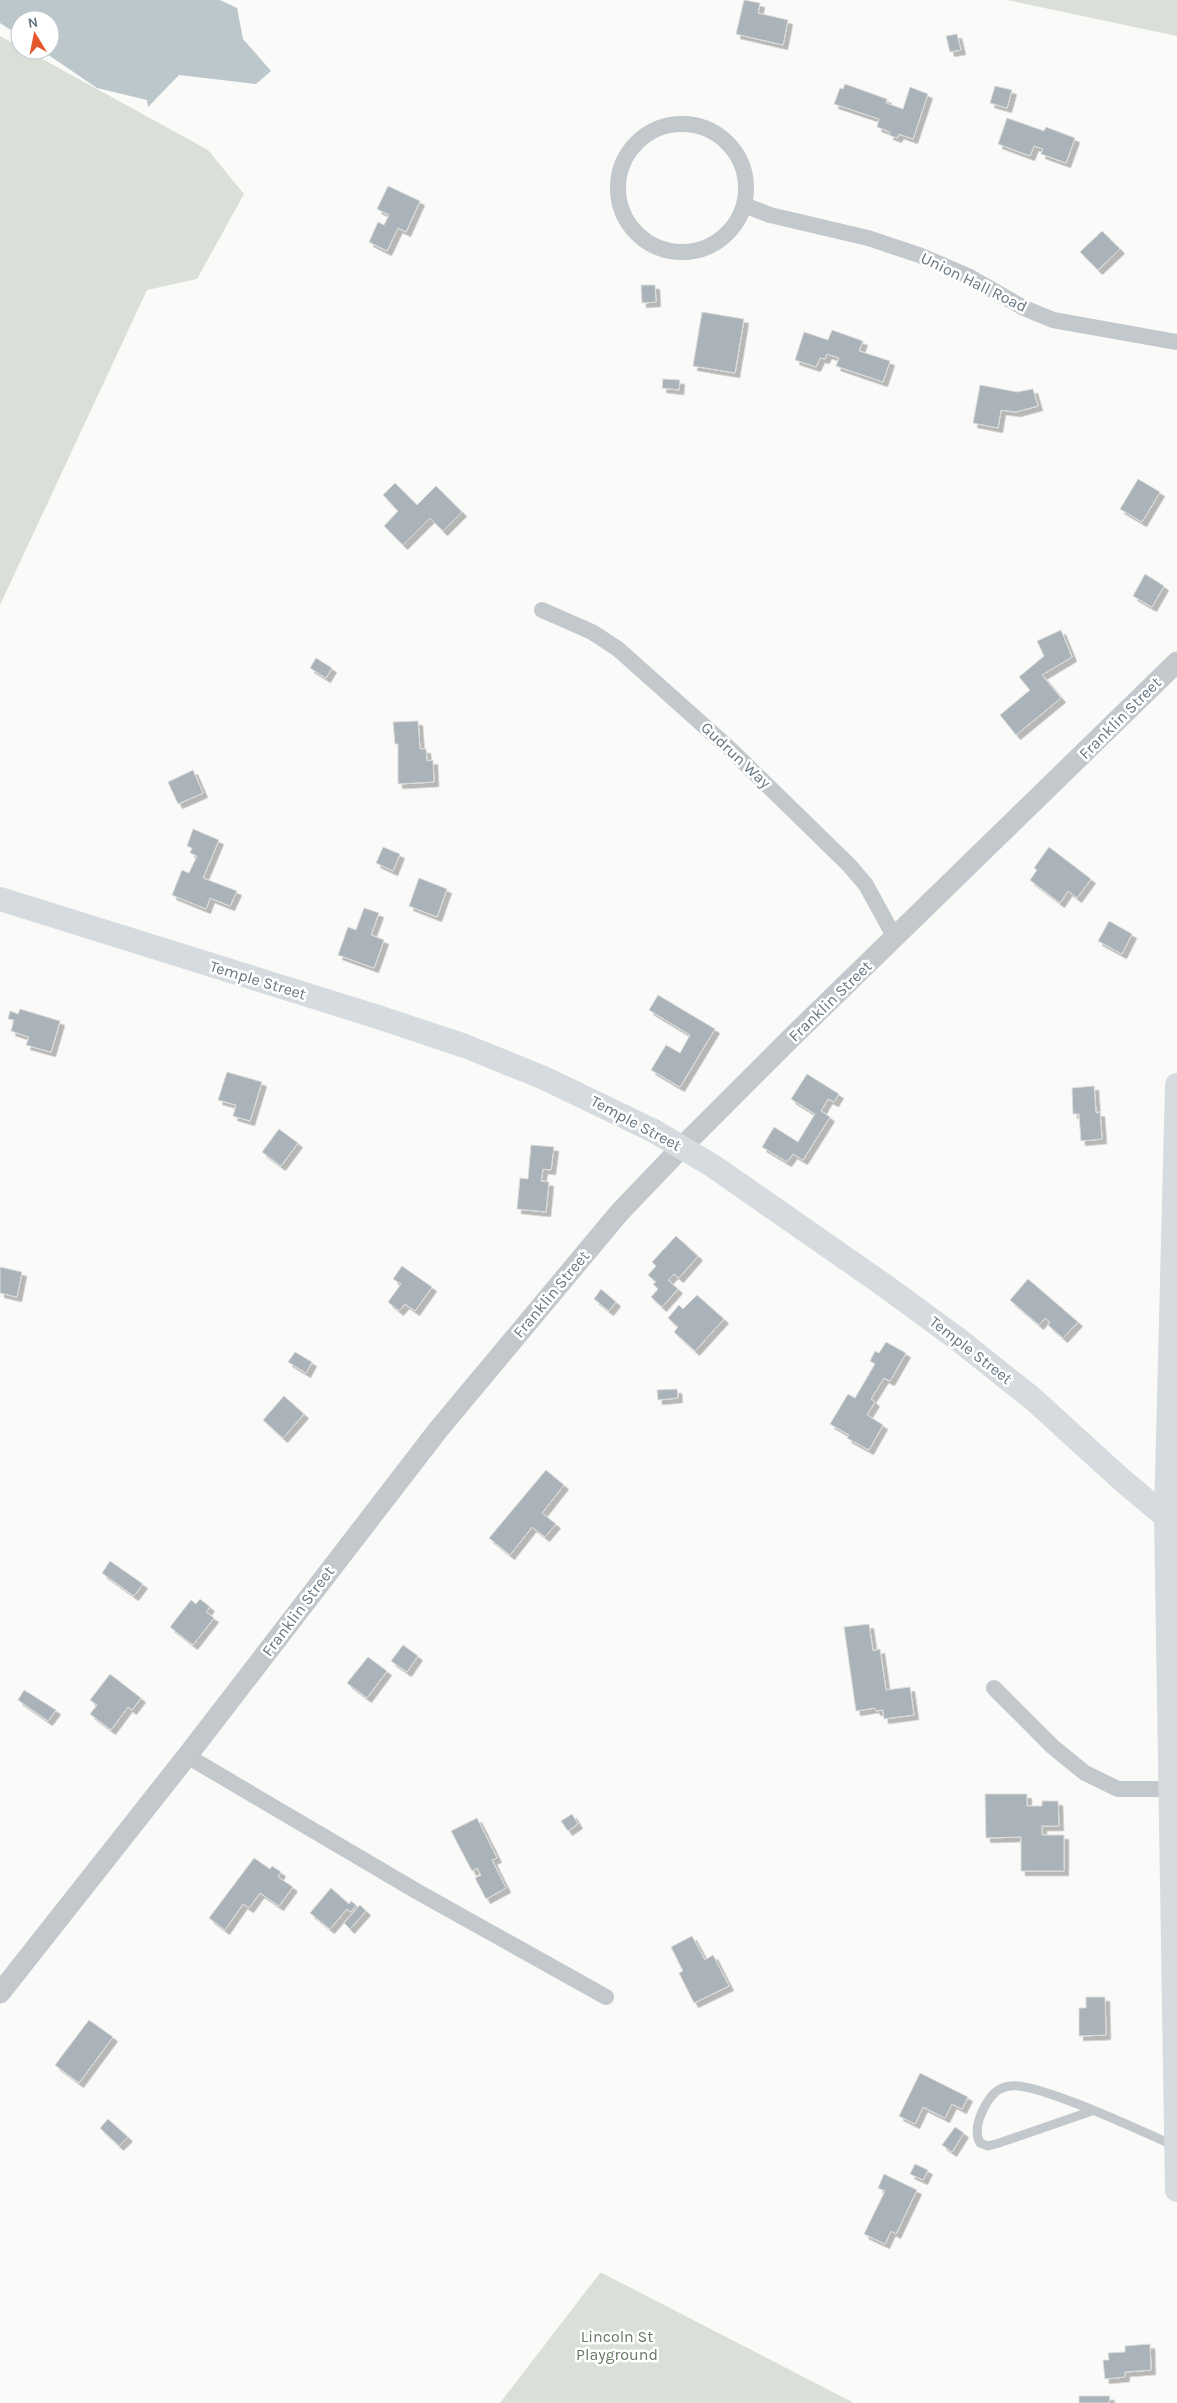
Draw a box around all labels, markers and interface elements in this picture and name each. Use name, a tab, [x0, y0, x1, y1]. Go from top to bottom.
north arrow	[10, 10, 60, 60]
text: N	[26, 13, 39, 32]
street label: Union Hall Road	[918, 248, 1030, 316]
street label: Franklin Street	[1075, 673, 1165, 763]
street label: Gudrun Way	[697, 718, 775, 792]
street label: Temple Street	[208, 956, 308, 1004]
street label: Franklin Street	[784, 957, 876, 1045]
street label: Temple Street	[587, 1091, 685, 1155]
street label: Franklin Street	[509, 1246, 593, 1342]
street label: Temple Street	[926, 1312, 1016, 1388]
street label: Franklin Street	[258, 1562, 338, 1660]
park label: Lincoln St Playground	[576, 2327, 658, 2364]

